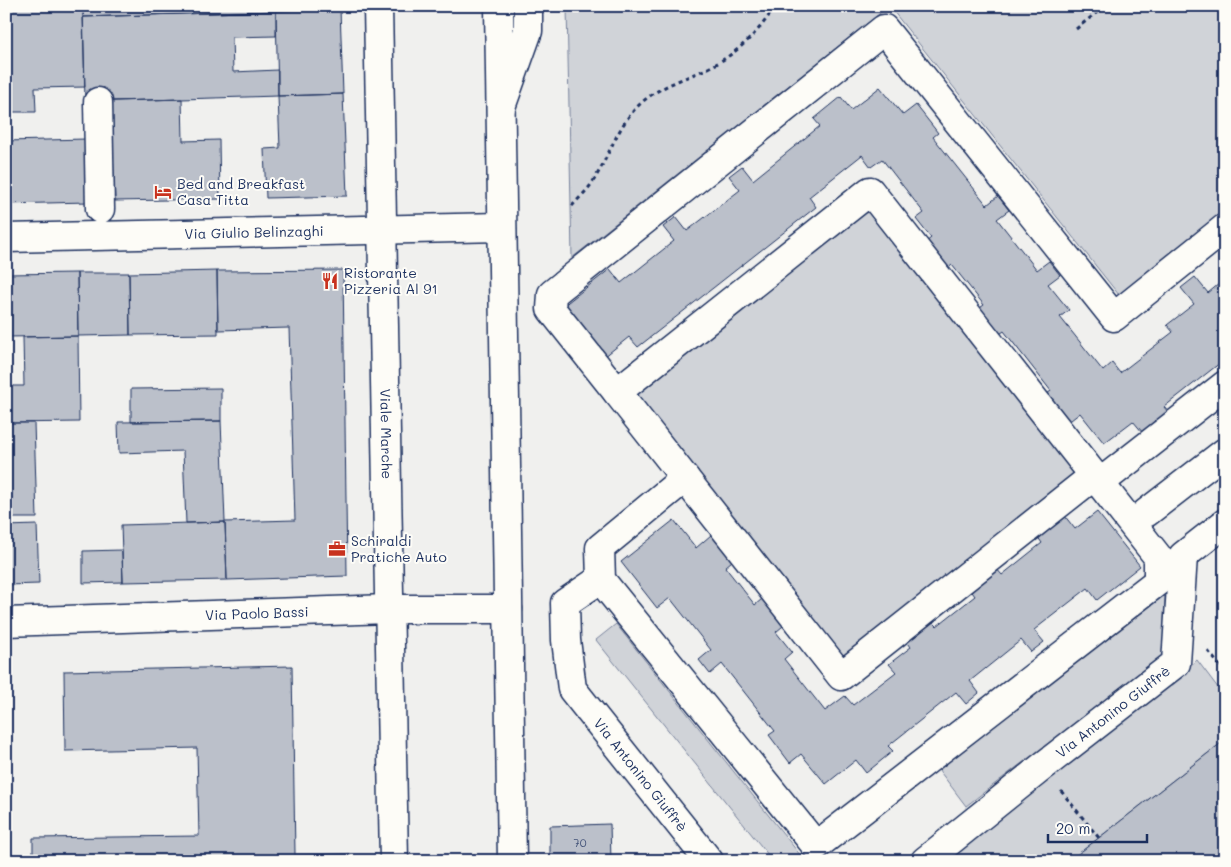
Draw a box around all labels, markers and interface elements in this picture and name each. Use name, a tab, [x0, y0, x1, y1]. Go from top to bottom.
place label: Bed and Breakfast Casa Titta	[177, 174, 305, 209]
hotel icon: Bed and Breakfast Casa Titta	[153, 182, 173, 202]
street label: Via Giulio Belinzaghi	[184, 221, 324, 243]
place label: Ristorante Pizzeria Al 91	[344, 263, 438, 298]
restaurant icon: Ristorante Pizzeria Al 91	[320, 271, 340, 291]
street label: Viale Marche	[376, 389, 397, 479]
place label: Schiraldi Pratiche Auto	[351, 531, 447, 566]
office icon: Schiraldi Pratiche Auto	[327, 539, 347, 559]
street label: Via Paolo Bassi	[205, 602, 309, 624]
street label: Via Antonino Giuffrè	[1052, 661, 1174, 762]
street label: Via Antonino Giuffrè	[590, 714, 692, 835]
scale bar	[1048, 812, 1147, 844]
text: 20 m	[1056, 818, 1090, 838]
house number: 70	[574, 835, 587, 850]

